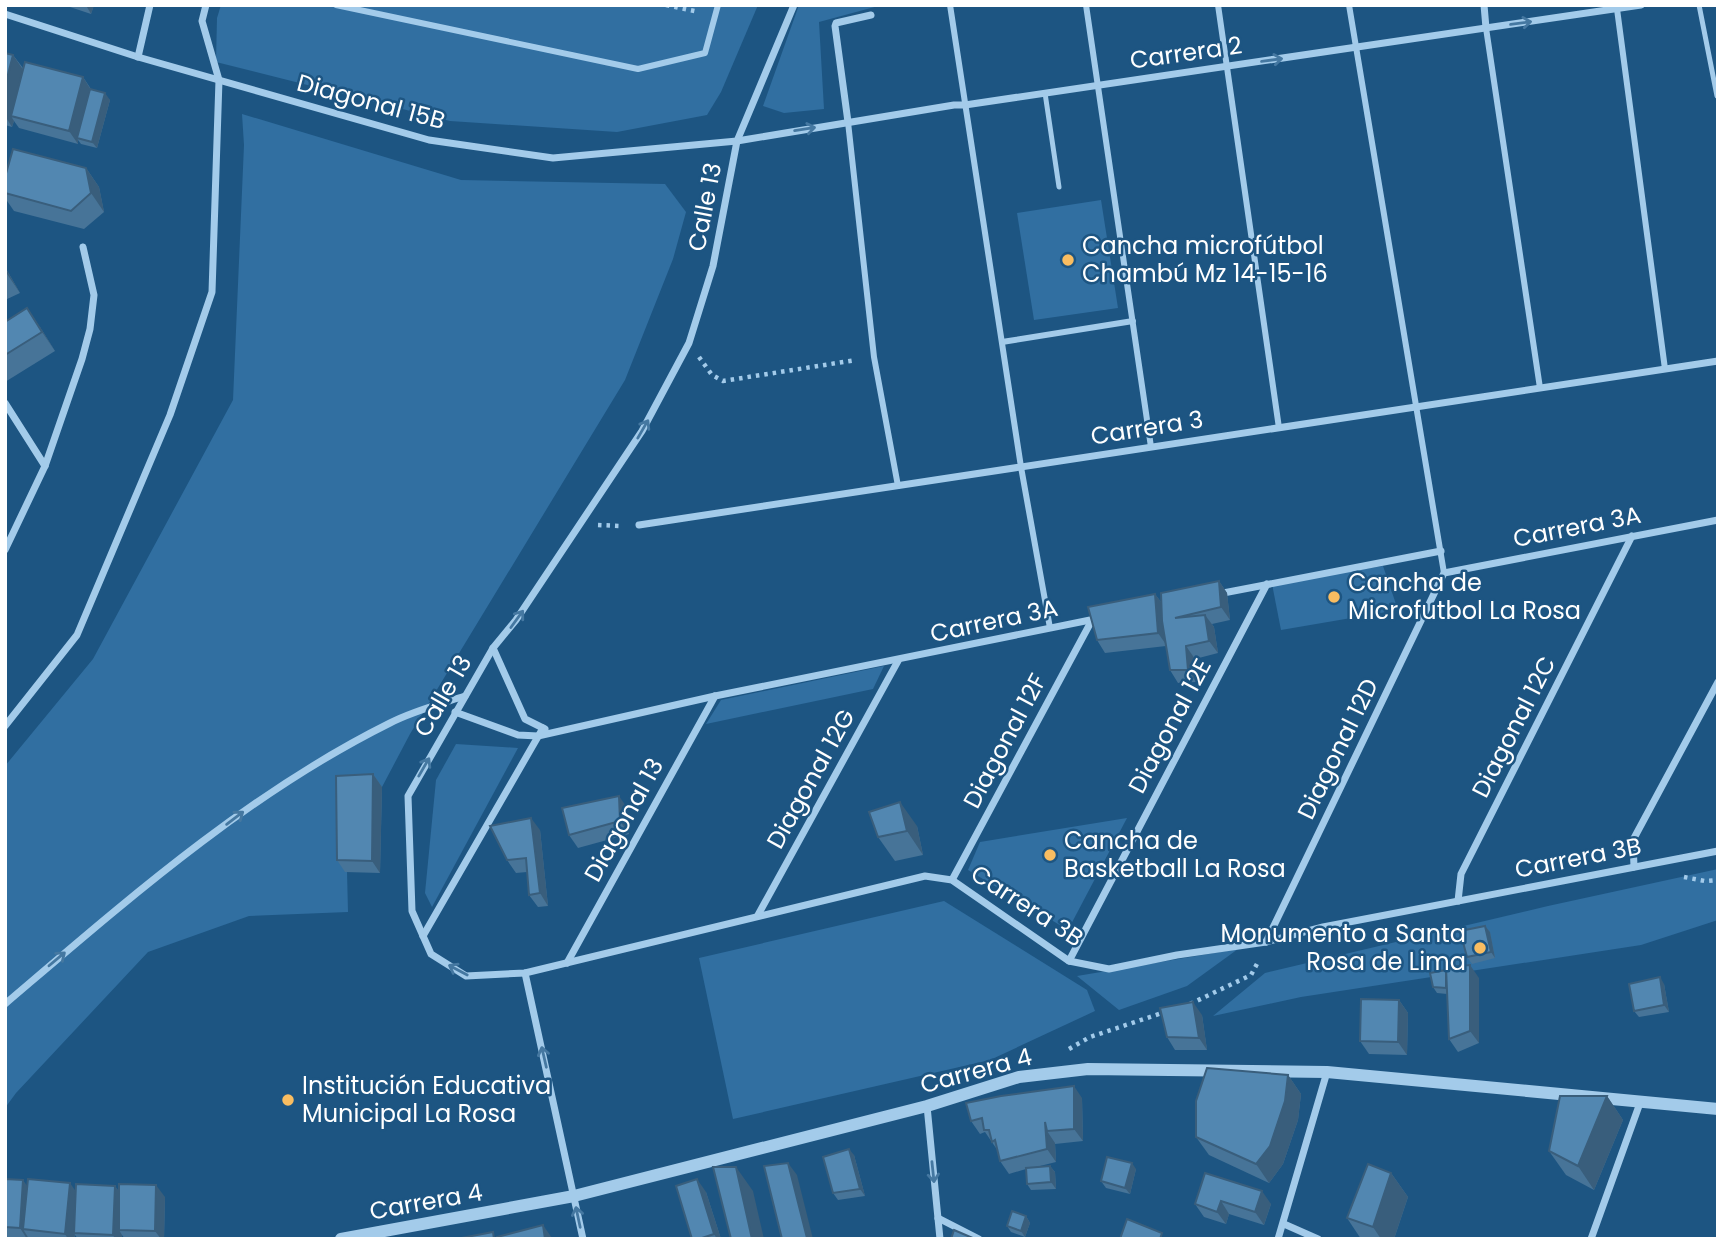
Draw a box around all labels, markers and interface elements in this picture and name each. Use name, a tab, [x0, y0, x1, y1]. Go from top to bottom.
one-way arrow	[1509, 16, 1532, 29]
street label: Carrera 2	[1128, 28, 1244, 77]
one-way arrow	[1260, 53, 1283, 66]
street label: Diagonal 15B	[293, 66, 449, 137]
one-way arrow	[793, 122, 815, 135]
street label: Calle 13	[680, 160, 729, 254]
place label: Cancha microfútbol Chambú Mz 14-15-16	[1082, 229, 1328, 290]
marker: Cancha microfútbol Chambú Mz 14-15-16	[1060, 252, 1076, 268]
street label: Carrera 3	[1088, 402, 1205, 453]
one-way arrow	[636, 420, 650, 440]
street label: Carrera 3A	[1510, 498, 1644, 555]
place label: Cancha de Microfutbol La Rosa	[1348, 566, 1581, 627]
marker: Cancha de Microfutbol La Rosa	[1326, 589, 1342, 605]
street label: Carrera 3A	[927, 591, 1061, 650]
one-way arrow	[510, 610, 524, 629]
street label: Calle 13	[406, 649, 479, 743]
street label: Diagonal 12C	[1464, 650, 1563, 803]
street label: Diagonal 12E	[1120, 653, 1219, 799]
street label: Diagonal 12F	[955, 668, 1054, 814]
street label: Diagonal 12D	[1289, 673, 1386, 825]
street label: Diagonal 12G	[759, 703, 863, 854]
street label: Diagonal 13	[576, 752, 671, 887]
one-way arrow	[417, 757, 431, 777]
one-way arrow	[225, 810, 244, 825]
place label: Cancha de Basketball La Rosa	[1064, 824, 1286, 885]
street label: Carrera 3B	[1512, 829, 1644, 886]
marker: Cancha de Basketball La Rosa	[1042, 847, 1058, 863]
street label: Carrera 3B	[965, 857, 1090, 954]
place label: Monumento a Santa Rosa de Lima	[1221, 917, 1466, 978]
marker: Monumento a Santa Rosa de Lima	[1472, 940, 1488, 956]
one-way arrow	[48, 952, 66, 967]
one-way arrow	[449, 963, 469, 977]
street label: Carrera 4	[916, 1040, 1035, 1101]
one-way arrow	[537, 1046, 550, 1069]
place label: Institución Educativa Municipal La Rosa	[302, 1069, 551, 1130]
marker: Institución Educativa Municipal La Rosa	[280, 1092, 296, 1108]
one-way arrow	[927, 1160, 940, 1183]
street label: Carrera 4	[367, 1175, 485, 1228]
one-way arrow	[571, 1206, 585, 1229]

